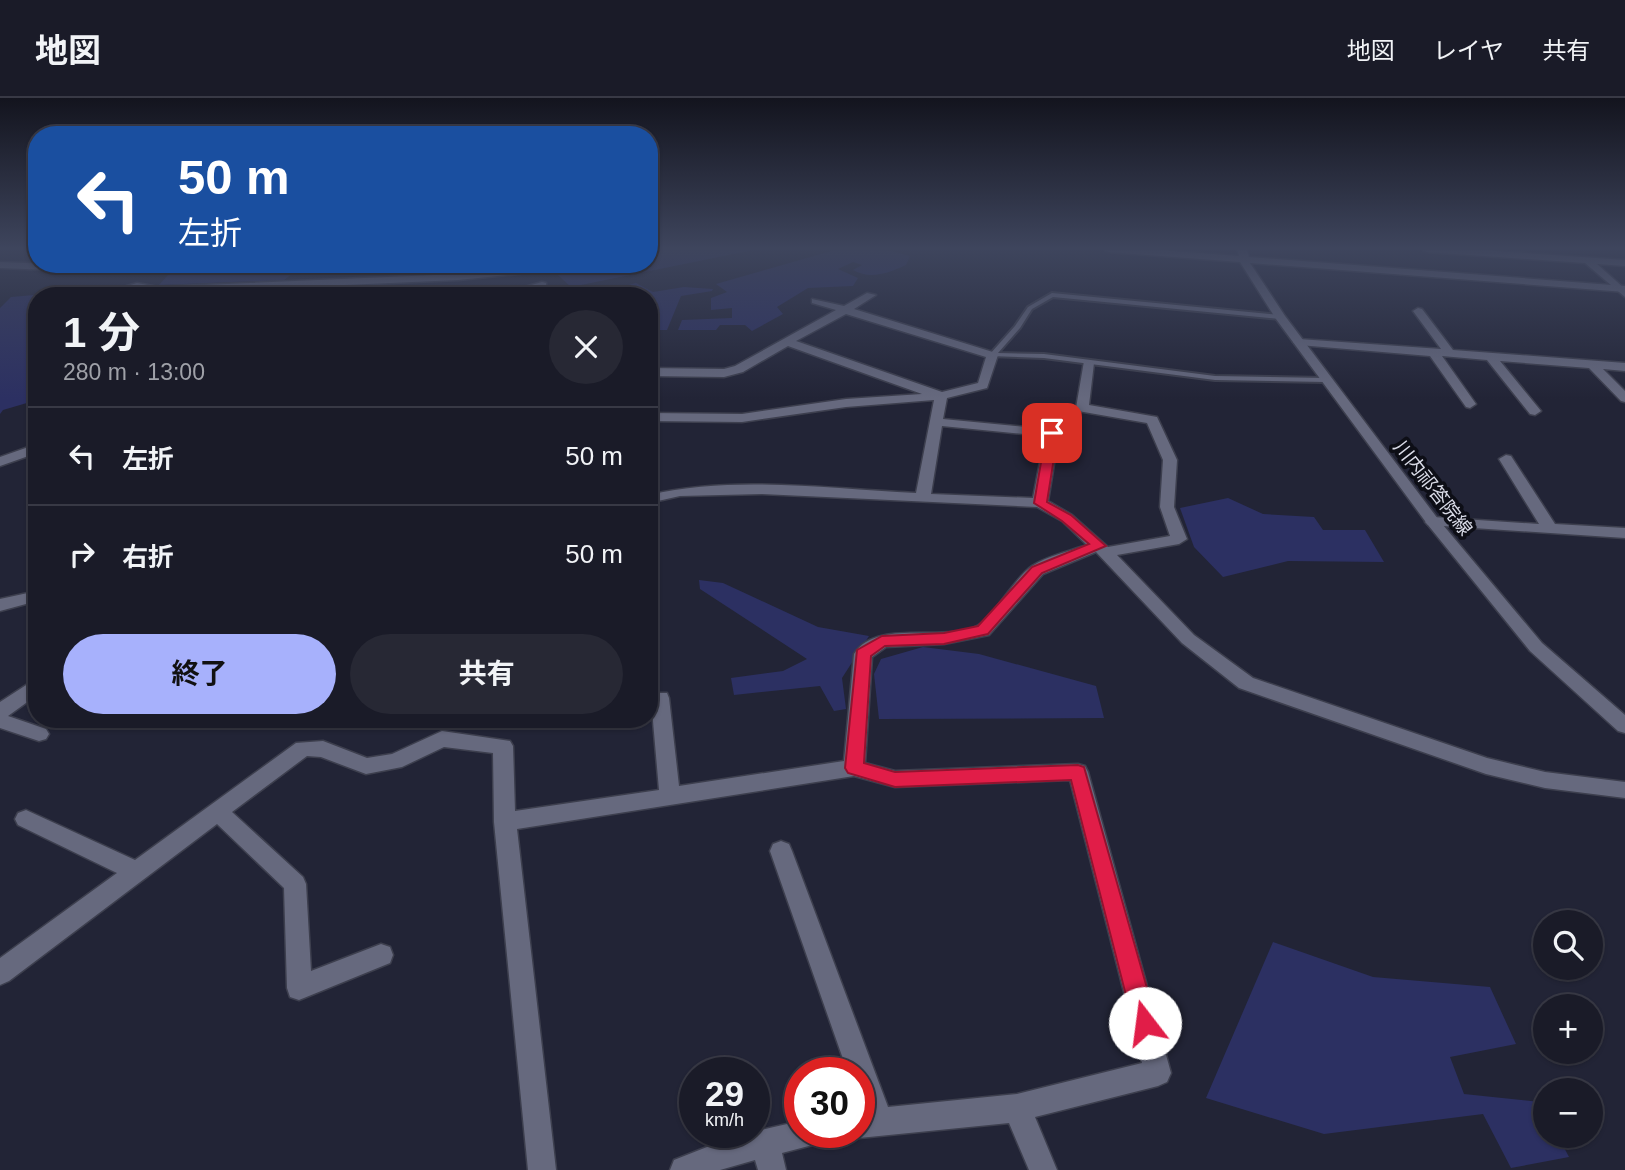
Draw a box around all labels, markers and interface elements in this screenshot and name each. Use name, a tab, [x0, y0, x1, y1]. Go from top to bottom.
text: 地図	[35, 32, 101, 69]
text: 地図	[1347, 37, 1395, 64]
text: レイヤ	[1433, 37, 1504, 64]
text: 共有	[1542, 37, 1590, 64]
text: 50 m	[178, 150, 290, 204]
icon: left	[63, 154, 154, 245]
text: 左折	[178, 215, 242, 251]
text: 1 分	[63, 309, 140, 356]
button: close	[549, 310, 623, 384]
text: 280 m · 13:00	[63, 359, 205, 385]
pin	[1022, 403, 1082, 463]
icon: arrive	[1033, 414, 1071, 452]
icon: left	[63, 437, 101, 475]
street label: 川内祁答院線	[1390, 437, 1476, 539]
text: 50 m	[565, 441, 623, 471]
text: 左折	[122, 444, 174, 474]
icon: right	[63, 535, 101, 573]
text: 50 m	[565, 539, 623, 569]
text: 右折	[122, 542, 174, 572]
button: 終了	[63, 634, 336, 714]
button: 共有	[350, 634, 623, 714]
map controls	[1533, 910, 1603, 1148]
button: search	[1533, 910, 1603, 980]
position arrow	[1108, 986, 1182, 1060]
button: +	[1533, 994, 1603, 1064]
speed limit sign: 30	[784, 1057, 875, 1148]
text: 29	[705, 1074, 744, 1113]
button: −	[1533, 1078, 1603, 1148]
text: km/h	[705, 1110, 744, 1130]

